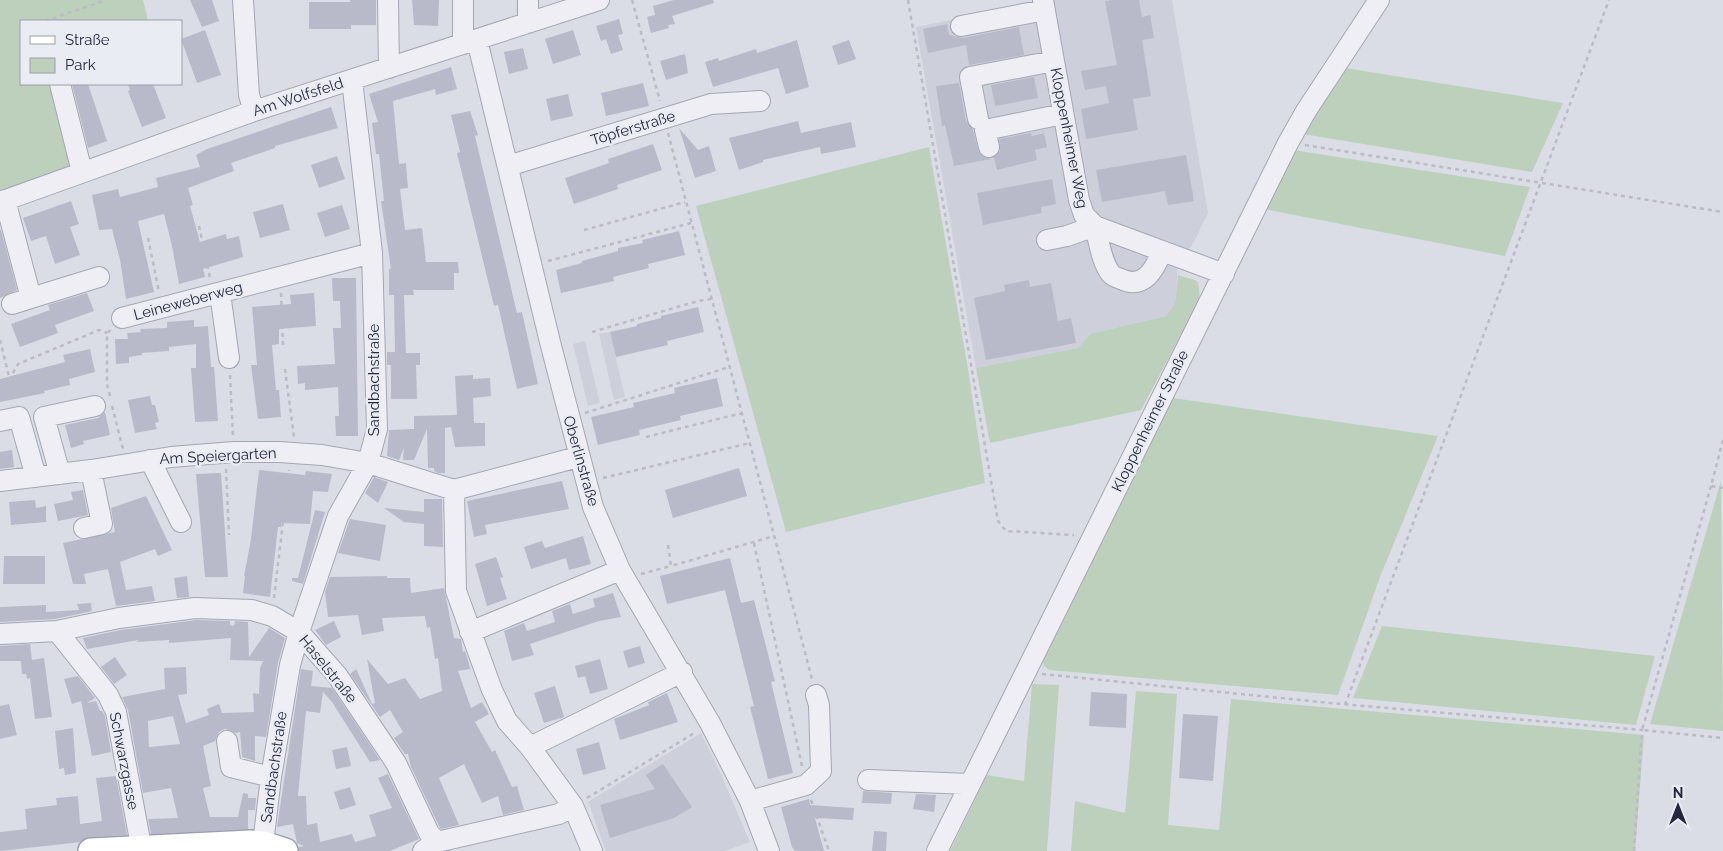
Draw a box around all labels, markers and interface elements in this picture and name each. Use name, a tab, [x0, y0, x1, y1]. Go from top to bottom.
legend	[20, 20, 182, 85]
text: Straße	[65, 31, 110, 49]
text: Park	[65, 56, 96, 74]
street label: Kloppenheimer Weg	[1047, 66, 1091, 210]
street label: Am Wolfsfeld	[250, 74, 346, 120]
street label: Töpferstraße	[589, 107, 677, 149]
street label: Leineweberweg	[132, 278, 244, 324]
street label: Sandbachstraße	[365, 324, 383, 436]
street label: Kloppenheimer Straße	[1108, 347, 1192, 495]
street label: Oberlinstraße	[559, 414, 603, 509]
street label: Am Speiergarten	[159, 444, 277, 468]
street label: Haselstraße	[295, 631, 361, 707]
street label: Sandbachstraße	[257, 710, 291, 824]
street label: Schwarzgasse	[106, 711, 142, 812]
north arrow	[1653, 781, 1703, 831]
text: N	[1673, 785, 1683, 801]

